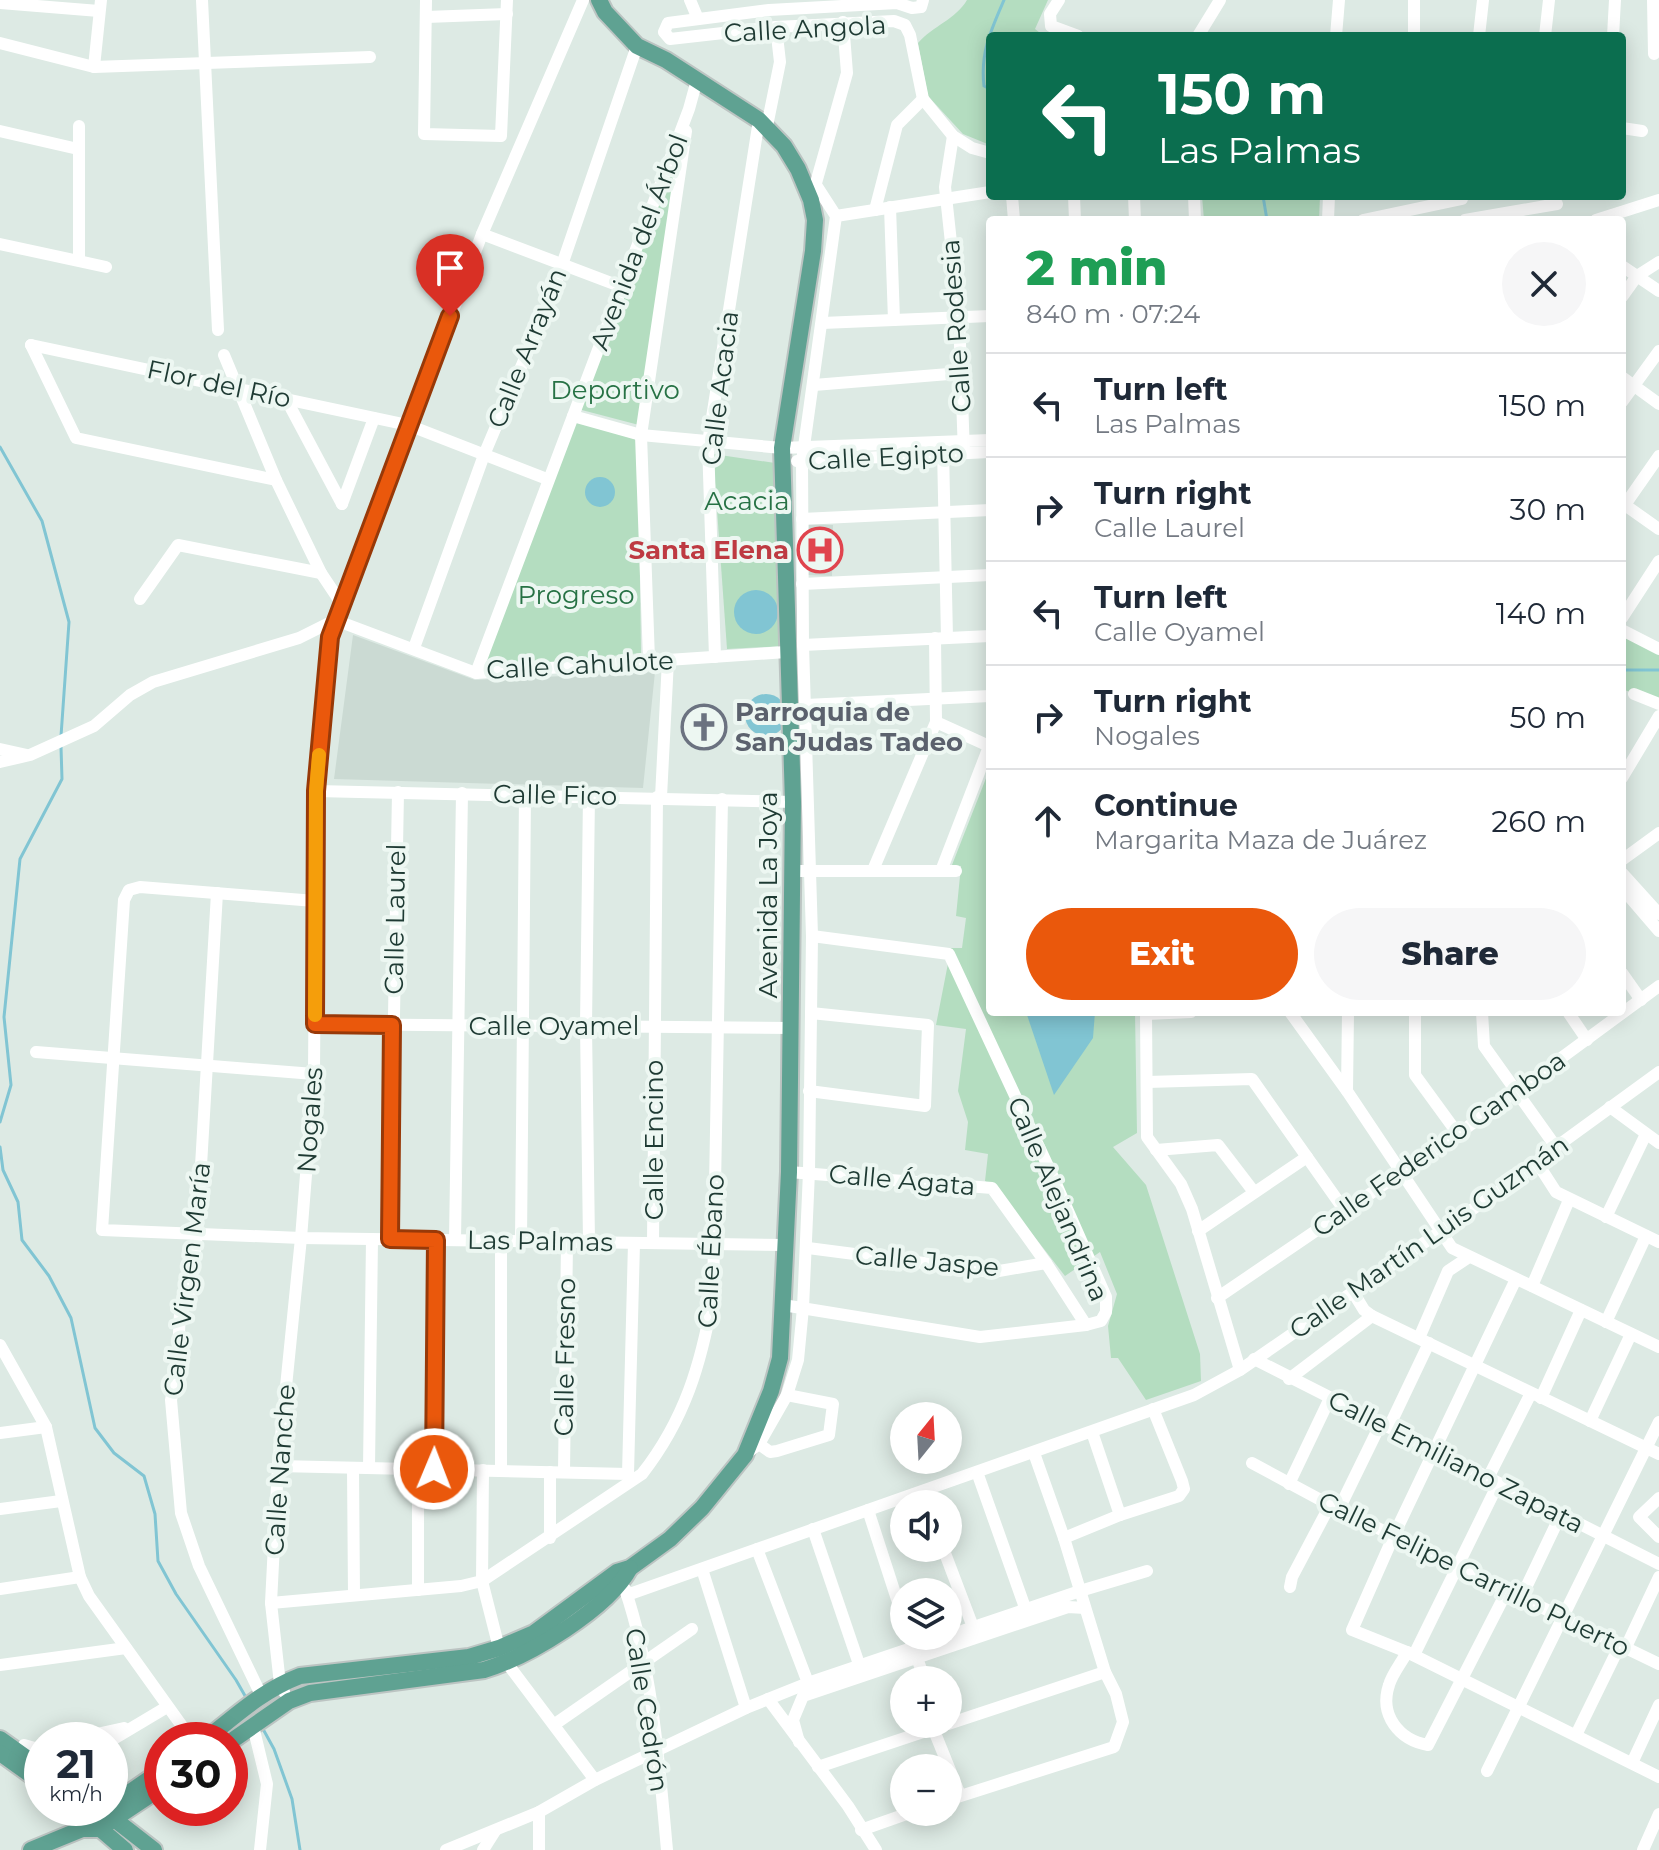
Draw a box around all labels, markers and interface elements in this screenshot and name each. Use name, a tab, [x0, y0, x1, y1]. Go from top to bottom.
street label: Calle Angola	[723, 9, 887, 49]
text: 150 m	[1158, 60, 1326, 128]
icon: left	[1026, 64, 1130, 168]
text: Las Palmas	[1158, 128, 1361, 172]
street label: Avenida del Árbol	[583, 130, 695, 354]
pin	[416, 234, 484, 316]
street label: Calle Rodesia	[934, 238, 978, 414]
text: 2 min	[1026, 239, 1167, 297]
button: close	[1502, 242, 1586, 326]
icon: arrive	[428, 246, 472, 290]
street label: Calle Arrayán	[480, 263, 574, 433]
text: 840 m · 07:24	[1026, 298, 1200, 330]
street label: Calle Acacia	[695, 309, 745, 467]
street label: Flor del Río	[144, 353, 294, 415]
text: Turn left	[1094, 371, 1227, 408]
park label: Deportivo	[550, 374, 680, 406]
icon: left	[1026, 383, 1070, 427]
text: 150 m	[1499, 387, 1586, 424]
text: Las Palmas	[1094, 408, 1240, 440]
street label: Calle Egipto	[807, 437, 965, 477]
text: Turn right	[1094, 475, 1251, 512]
park label: Acacia	[704, 485, 790, 517]
icon: right	[1026, 487, 1070, 531]
text: 30 m	[1510, 491, 1586, 528]
text: Calle Laurel	[1094, 512, 1245, 544]
hospital icon: Santa Elena	[796, 526, 844, 574]
place label: Santa Elena	[628, 534, 789, 566]
park label: Progreso	[517, 579, 635, 611]
text: Turn left	[1094, 579, 1227, 616]
icon: left	[1026, 591, 1070, 635]
text: 140 m	[1496, 595, 1586, 632]
text: Calle Oyamel	[1094, 616, 1265, 648]
street label: Calle Cahulote	[485, 644, 675, 686]
text: Turn right	[1094, 683, 1251, 720]
icon: right	[1026, 695, 1070, 739]
place label: Parroquia de San Judas Tadeo	[735, 696, 963, 758]
text: 50 m	[1509, 699, 1586, 736]
church icon: Parroquia de San Judas Tadeo	[680, 703, 728, 751]
text: Nogales	[1094, 720, 1200, 752]
street label: Calle Fico	[493, 778, 617, 812]
text: Continue	[1094, 787, 1238, 824]
street label: Avenida La Joya	[752, 791, 784, 999]
icon: ahead	[1026, 799, 1070, 843]
text: 260 m	[1491, 803, 1586, 840]
text: Margarita Maza de Juárez	[1094, 824, 1427, 856]
street label: Calle Laurel	[378, 843, 412, 995]
button: Exit	[1026, 908, 1298, 1000]
button: Share	[1314, 908, 1586, 1000]
street label: Calle Oyamel	[468, 1010, 640, 1042]
street label: Calle Federico Gamboa	[1306, 1044, 1572, 1244]
street label: Calle Encino	[638, 1060, 670, 1220]
street label: Nogales	[290, 1066, 330, 1174]
street label: Calle Alejandrina	[1000, 1092, 1116, 1306]
street label: Calle Martín Luis Guzmán	[1283, 1128, 1575, 1346]
street label: Calle Ágata	[827, 1158, 977, 1202]
street label: Calle Virgen María	[157, 1160, 217, 1398]
street label: Calle Ébano	[691, 1173, 731, 1329]
street label: Las Palmas	[467, 1224, 613, 1258]
street label: Calle Jaspe	[854, 1239, 1000, 1283]
street label: Calle Fresno	[548, 1277, 582, 1437]
street label: Calle Nanche	[258, 1383, 302, 1557]
street label: Calle Emiliano Zapata	[1323, 1384, 1589, 1540]
north arrow	[890, 1402, 962, 1474]
map controls	[890, 1402, 962, 1826]
position arrow	[392, 1427, 476, 1511]
street label: Calle Felipe Carrillo Puerto	[1313, 1484, 1635, 1664]
button: sound	[890, 1490, 962, 1562]
button: layers	[890, 1578, 962, 1650]
street label: Calle Cedrón	[618, 1626, 676, 1794]
button: +	[890, 1666, 962, 1738]
speed limit sign: 30	[144, 1722, 248, 1826]
text: 21	[56, 1739, 96, 1788]
button: −	[890, 1754, 962, 1826]
text: km/h	[49, 1782, 103, 1806]

